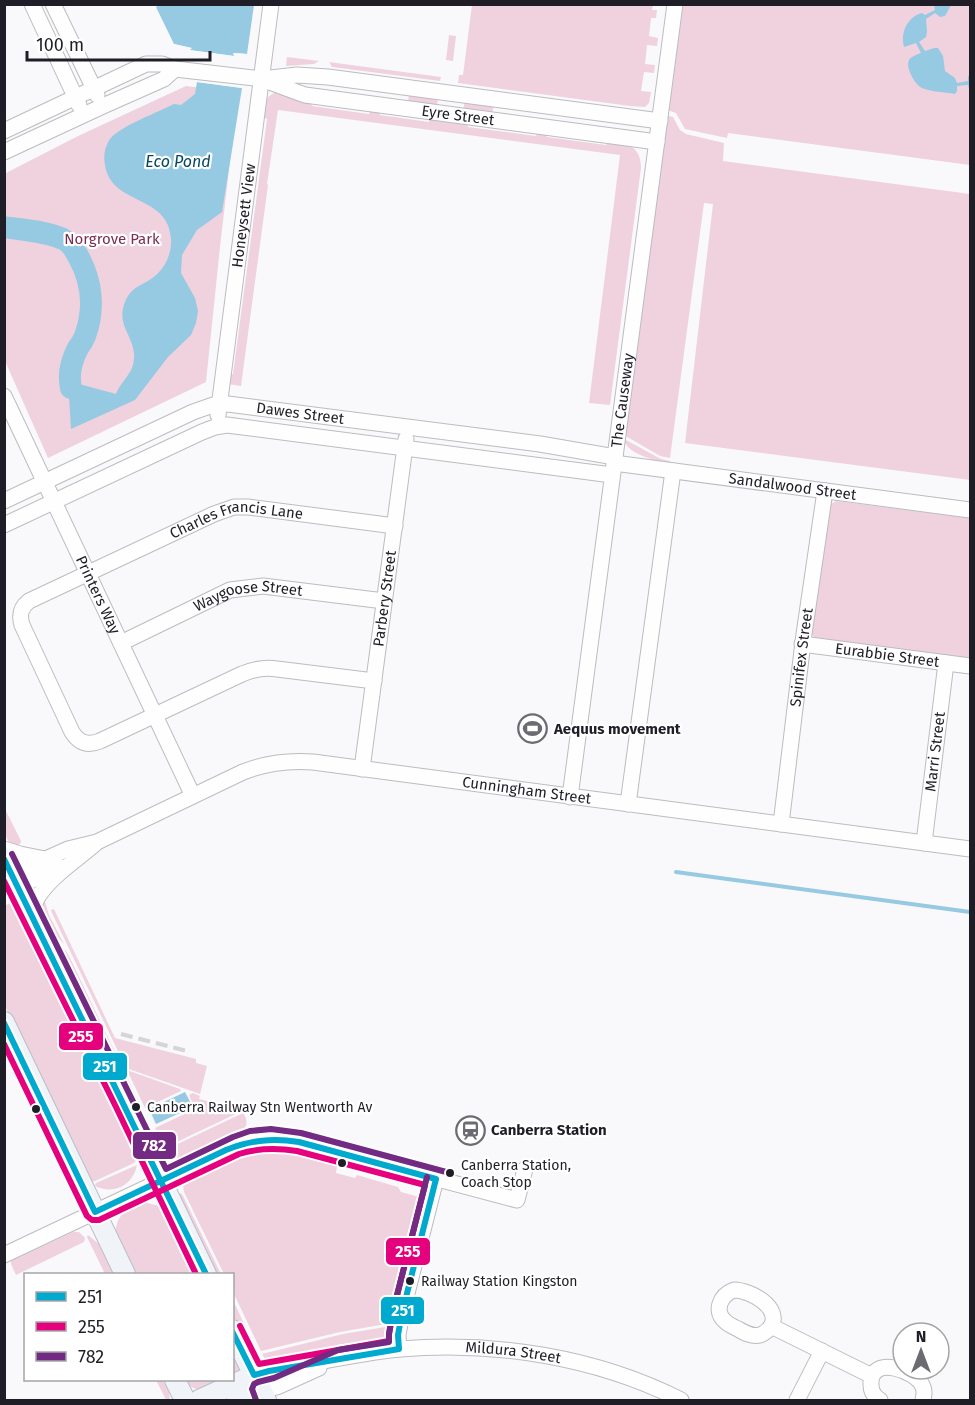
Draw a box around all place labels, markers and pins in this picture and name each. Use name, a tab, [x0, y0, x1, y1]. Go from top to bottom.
sports icon: Aequus movement	[517, 713, 549, 745]
place label: Aequus movement	[553, 720, 681, 738]
place label: Canberra Railway Stn Wentworth Av	[147, 1099, 372, 1116]
marker: Canberra Railway Stn Wentworth Av	[130, 1101, 142, 1113]
unlabelled marker	[30, 1103, 42, 1115]
station icon: Canberra Station	[454, 1114, 486, 1146]
place label: Canberra Station	[491, 1121, 607, 1139]
unlabelled marker	[336, 1157, 348, 1169]
place label: Canberra Station, Coach Stop	[461, 1157, 571, 1191]
marker: Canberra Station, Coach Stop	[444, 1167, 456, 1179]
place label: Railway Station Kingston	[421, 1273, 578, 1290]
marker: Railway Station Kingston	[404, 1275, 416, 1287]

